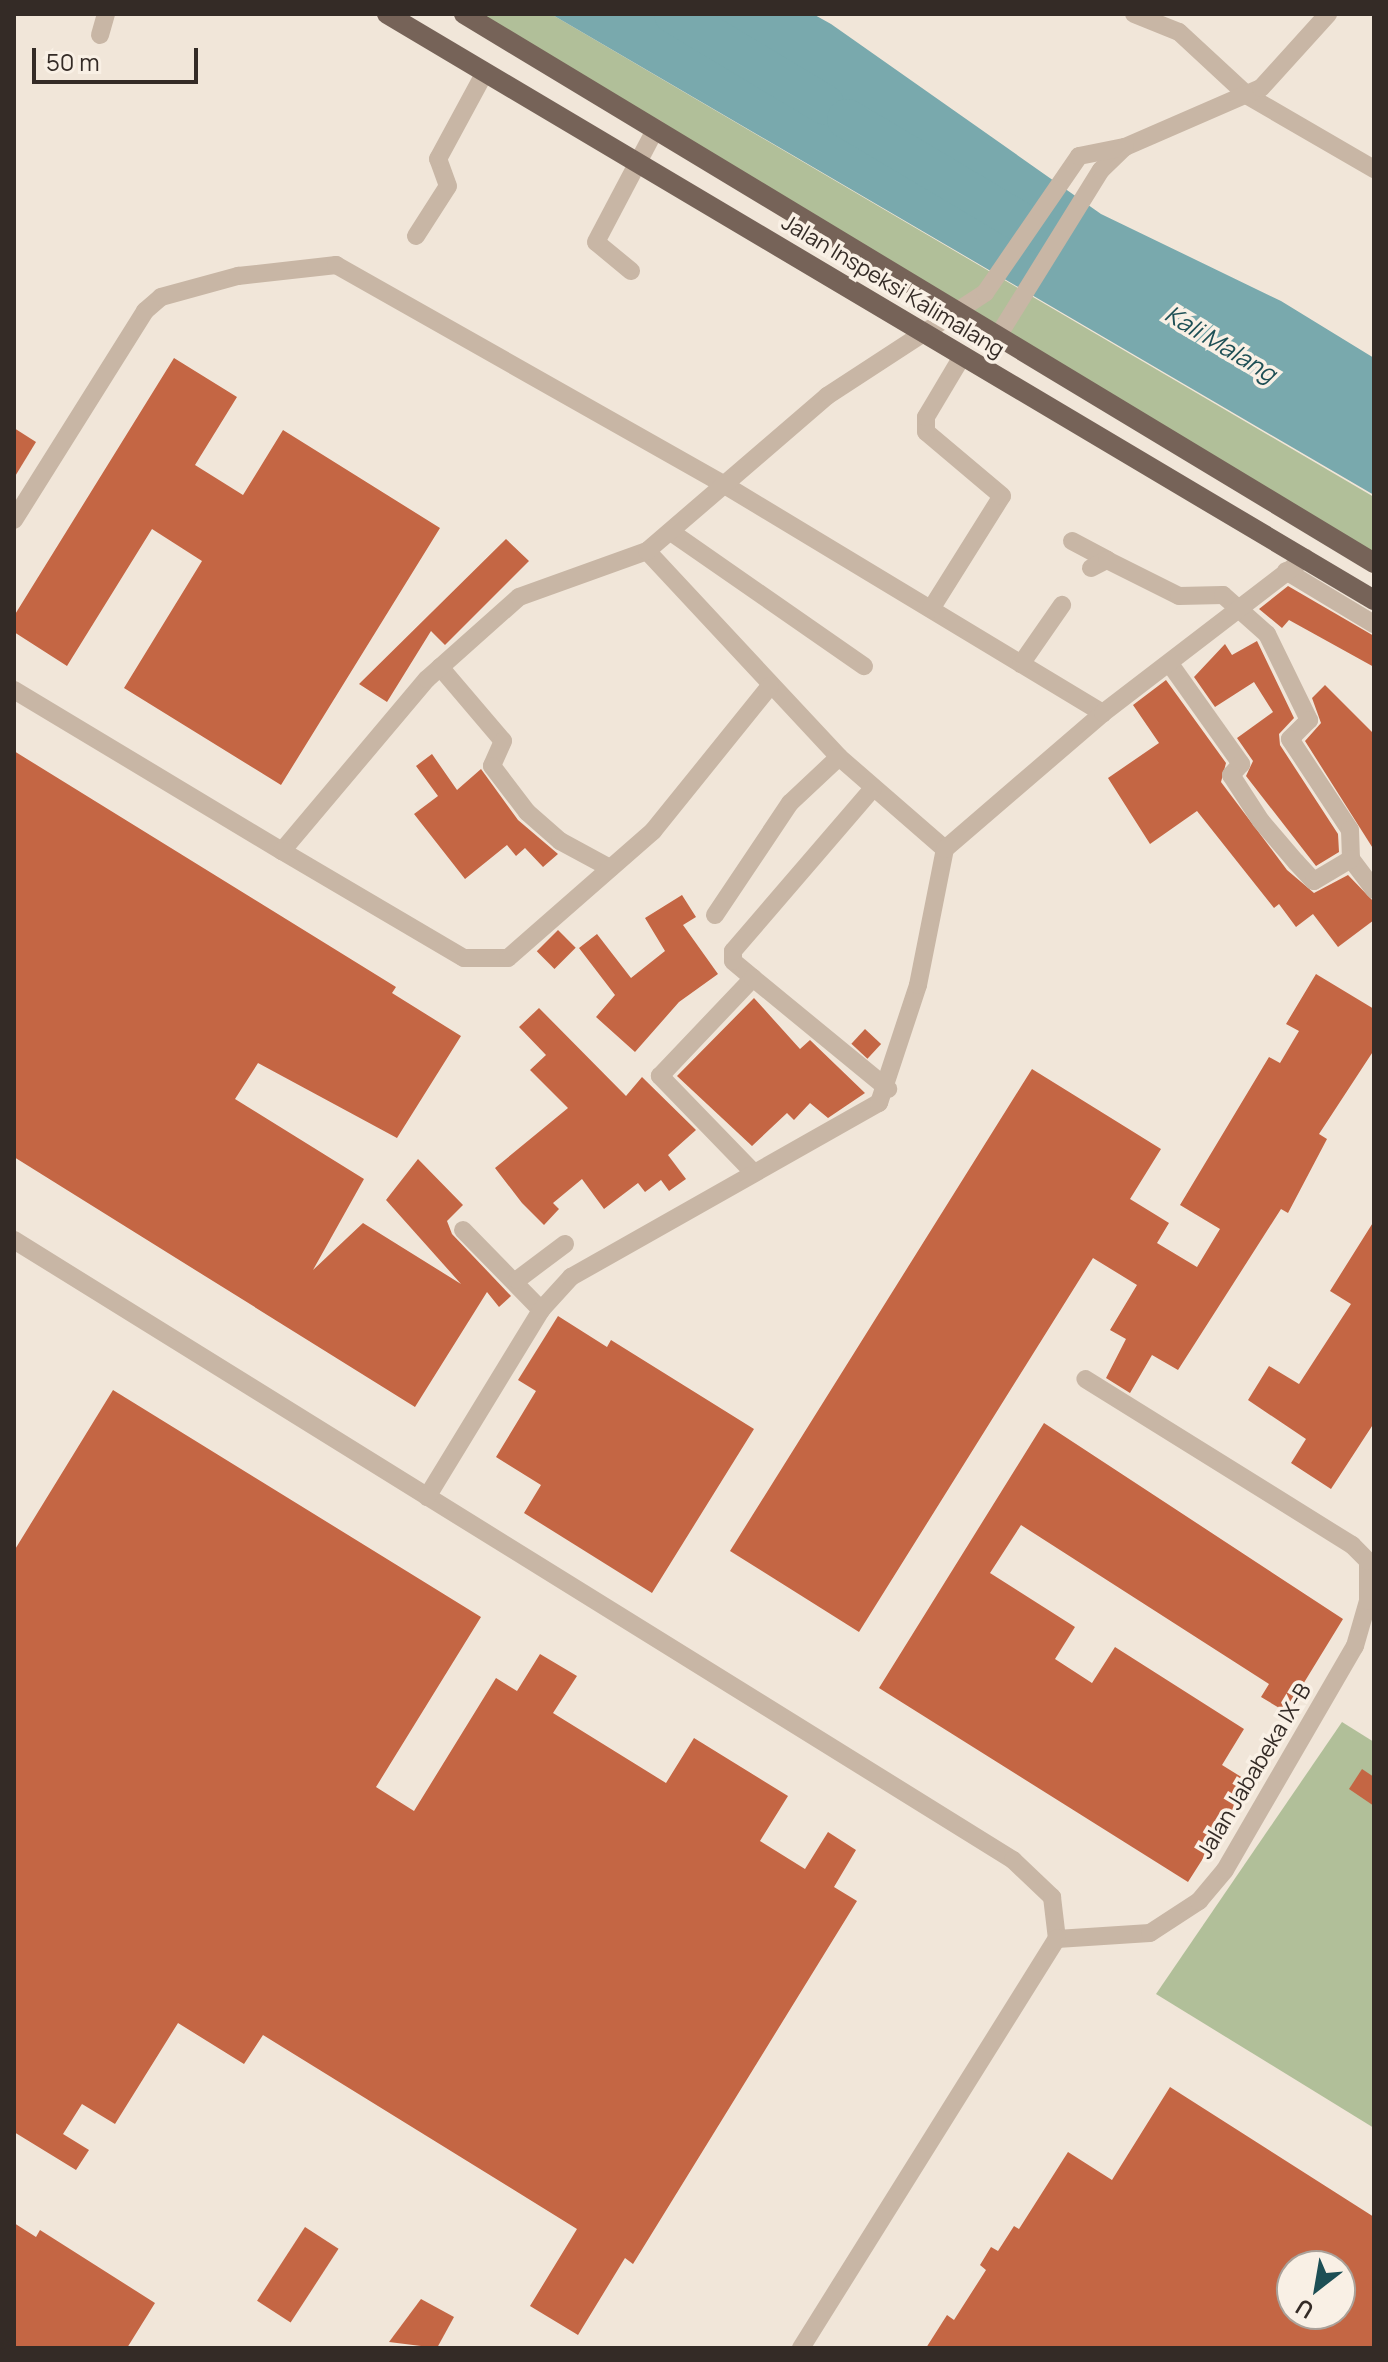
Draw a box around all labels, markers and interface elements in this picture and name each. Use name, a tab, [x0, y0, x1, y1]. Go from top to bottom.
scale bar	[36, 32, 202, 82]
text: 50 m	[46, 45, 100, 78]
street label: Jalan Inspeksi Kalimalang	[777, 209, 1009, 363]
water label: Kali Malang	[1160, 299, 1282, 387]
street label: Jalan Jababeka IX-B	[1191, 1679, 1317, 1863]
north arrow	[1276, 2250, 1356, 2330]
text: U	[1290, 2292, 1319, 2326]

